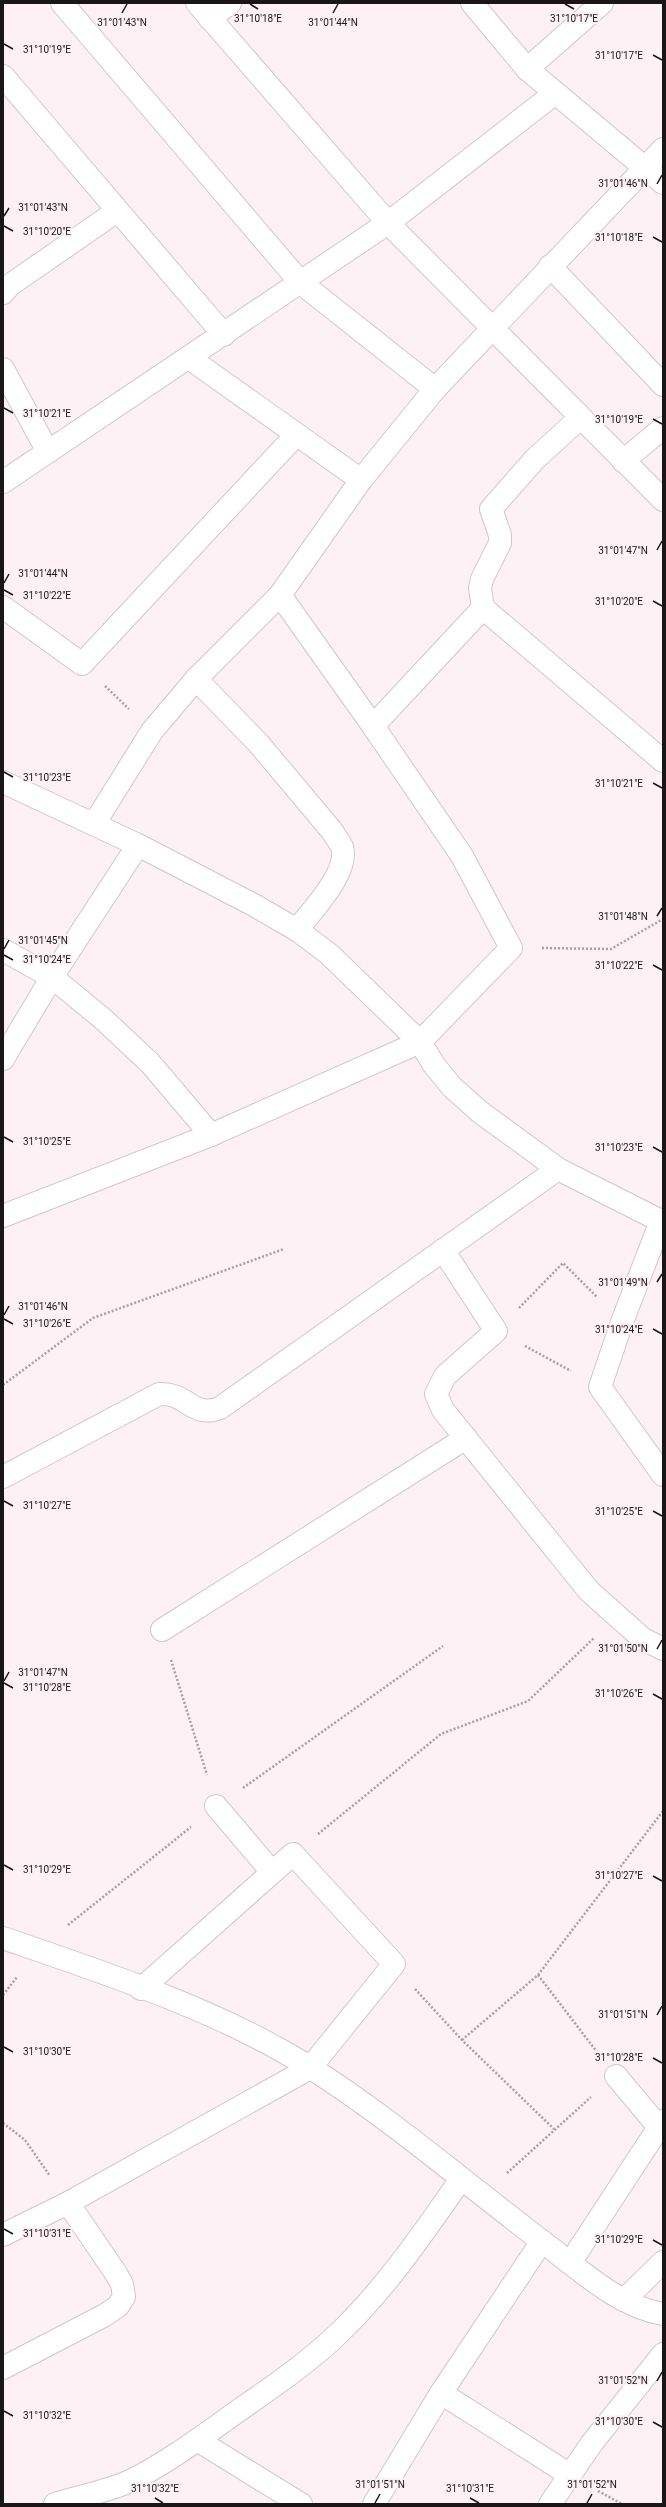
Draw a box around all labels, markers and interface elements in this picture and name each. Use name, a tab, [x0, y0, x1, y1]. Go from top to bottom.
text: 31°10'18"E	[234, 13, 282, 24]
text: 31°10'17"E	[550, 13, 598, 24]
text: 31°01'43"N	[97, 17, 147, 28]
text: 31°01'44"N	[308, 17, 358, 28]
text: 31°10'19"E	[23, 44, 71, 55]
text: 31°10'17"E	[595, 50, 643, 61]
text: 31°01'46"N	[598, 178, 648, 189]
text: 31°01'43"N	[18, 202, 68, 213]
text: 31°10'20"E	[23, 226, 71, 237]
text: 31°10'18"E	[595, 232, 643, 243]
text: 31°10'21"E	[23, 408, 71, 419]
text: 31°10'19"E	[595, 414, 643, 425]
text: 31°01'47"N	[598, 545, 648, 556]
text: 31°01'44"N	[18, 568, 68, 579]
text: 31°10'22"E	[23, 590, 71, 601]
text: 31°10'20"E	[595, 596, 643, 607]
text: 31°10'23"E	[23, 772, 71, 783]
text: 31°10'21"E	[595, 778, 643, 789]
text: 31°01'48"N	[598, 911, 648, 922]
text: 31°01'45"N	[18, 935, 68, 946]
text: 31°10'24"E	[23, 954, 71, 965]
text: 31°10'22"E	[595, 960, 643, 971]
text: 31°10'25"E	[23, 1136, 71, 1147]
text: 31°10'23"E	[595, 1142, 643, 1153]
text: 31°01'49"N	[598, 1277, 648, 1288]
text: 31°01'46"N	[18, 1301, 68, 1312]
text: 31°10'26"E	[23, 1318, 71, 1329]
text: 31°10'24"E	[595, 1324, 643, 1335]
text: 31°10'27"E	[23, 1500, 71, 1511]
text: 31°10'25"E	[595, 1506, 643, 1517]
text: 31°01'50"N	[598, 1643, 648, 1654]
text: 31°01'47"N	[18, 1667, 68, 1678]
text: 31°10'28"E	[23, 1682, 71, 1693]
text: 31°10'26"E	[595, 1688, 643, 1699]
text: 31°10'29"E	[23, 1864, 71, 1875]
text: 31°10'27"E	[595, 1870, 643, 1881]
text: 31°01'51"N	[598, 2009, 648, 2020]
text: 31°10'30"E	[23, 2046, 71, 2057]
text: 31°10'28"E	[595, 2052, 643, 2063]
text: 31°10'31"E	[23, 2228, 71, 2239]
text: 31°10'29"E	[595, 2234, 643, 2245]
text: 31°01'52"N	[598, 2375, 648, 2386]
text: 31°10'32"E	[23, 2410, 71, 2421]
text: 31°10'30"E	[595, 2416, 643, 2427]
text: 31°01'51"N	[355, 2479, 405, 2490]
text: 31°01'52"N	[567, 2479, 617, 2490]
text: 31°10'32"E	[131, 2483, 179, 2494]
text: 31°10'31"E	[446, 2483, 494, 2494]

